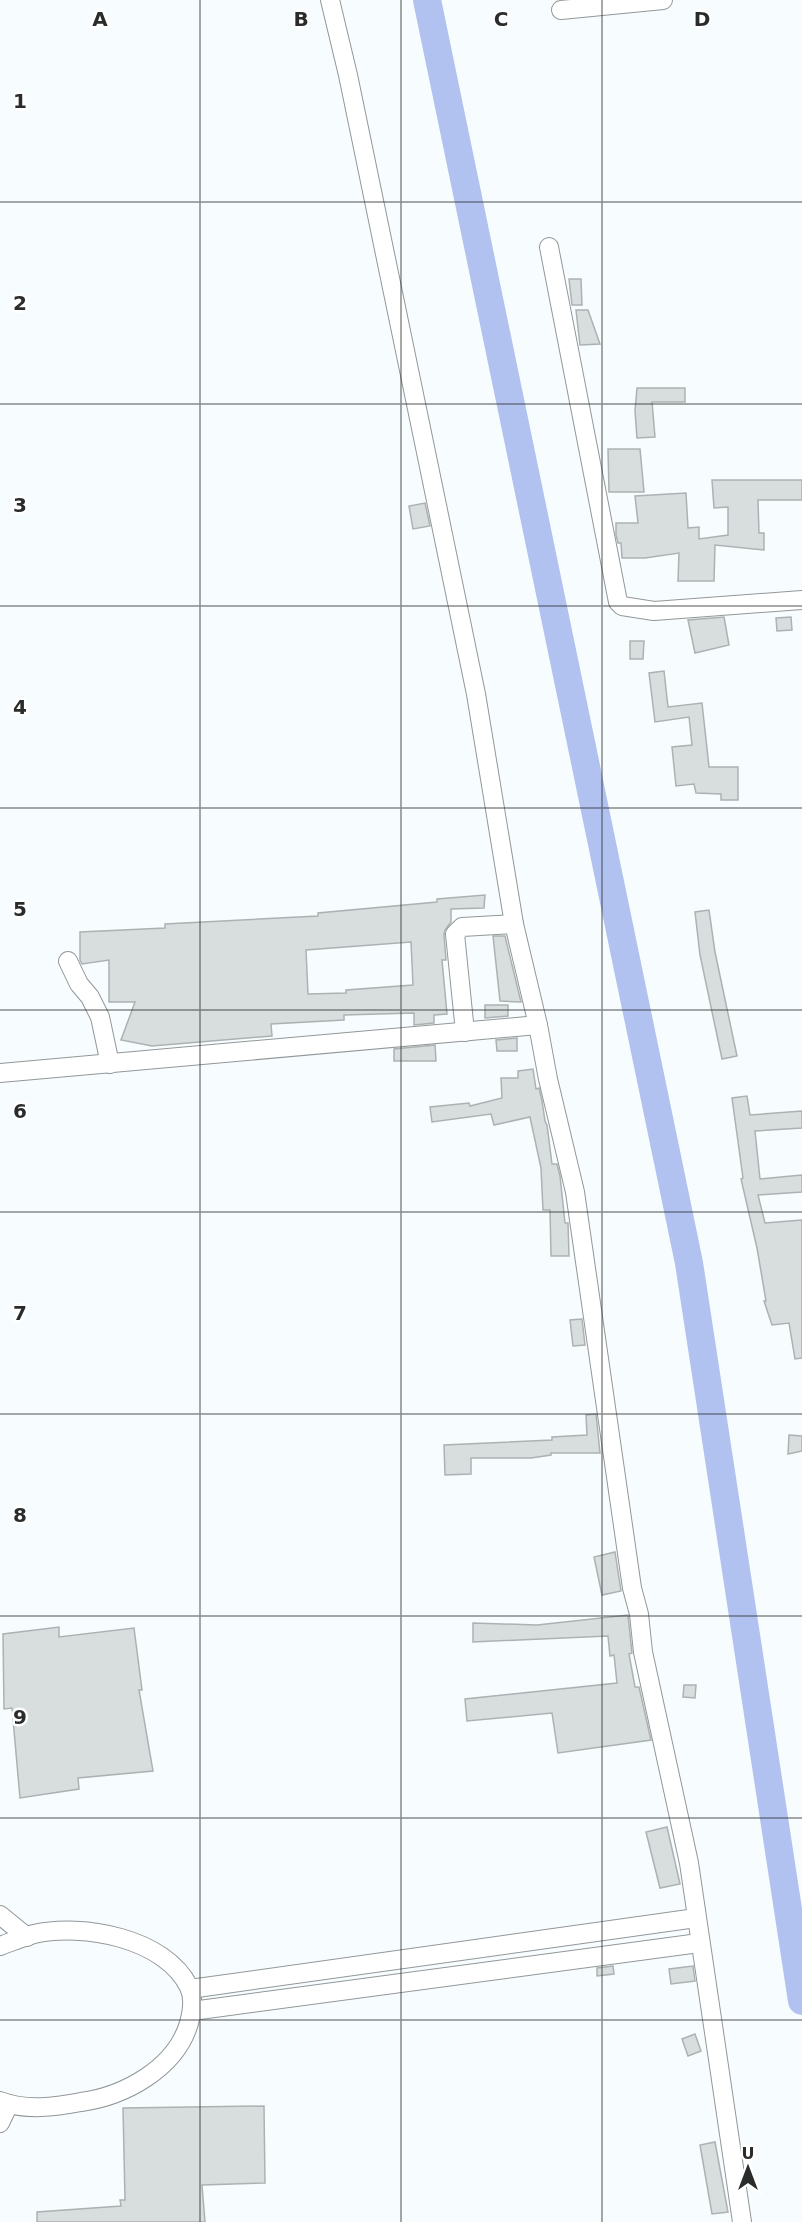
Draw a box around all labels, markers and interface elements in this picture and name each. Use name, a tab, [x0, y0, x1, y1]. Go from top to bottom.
text: A	[92, 7, 108, 31]
text: B	[293, 7, 309, 31]
text: C	[494, 7, 508, 31]
text: D	[694, 7, 710, 31]
text: 1	[13, 89, 27, 113]
text: 2	[13, 291, 27, 315]
text: 3	[13, 493, 27, 517]
text: 4	[13, 695, 27, 719]
text: 5	[13, 897, 27, 921]
text: 6	[13, 1099, 27, 1123]
text: 7	[13, 1301, 27, 1325]
text: 8	[13, 1503, 27, 1527]
text: 9	[13, 1705, 27, 1729]
north arrow	[718, 2138, 778, 2198]
text: U	[742, 2144, 755, 2163]

